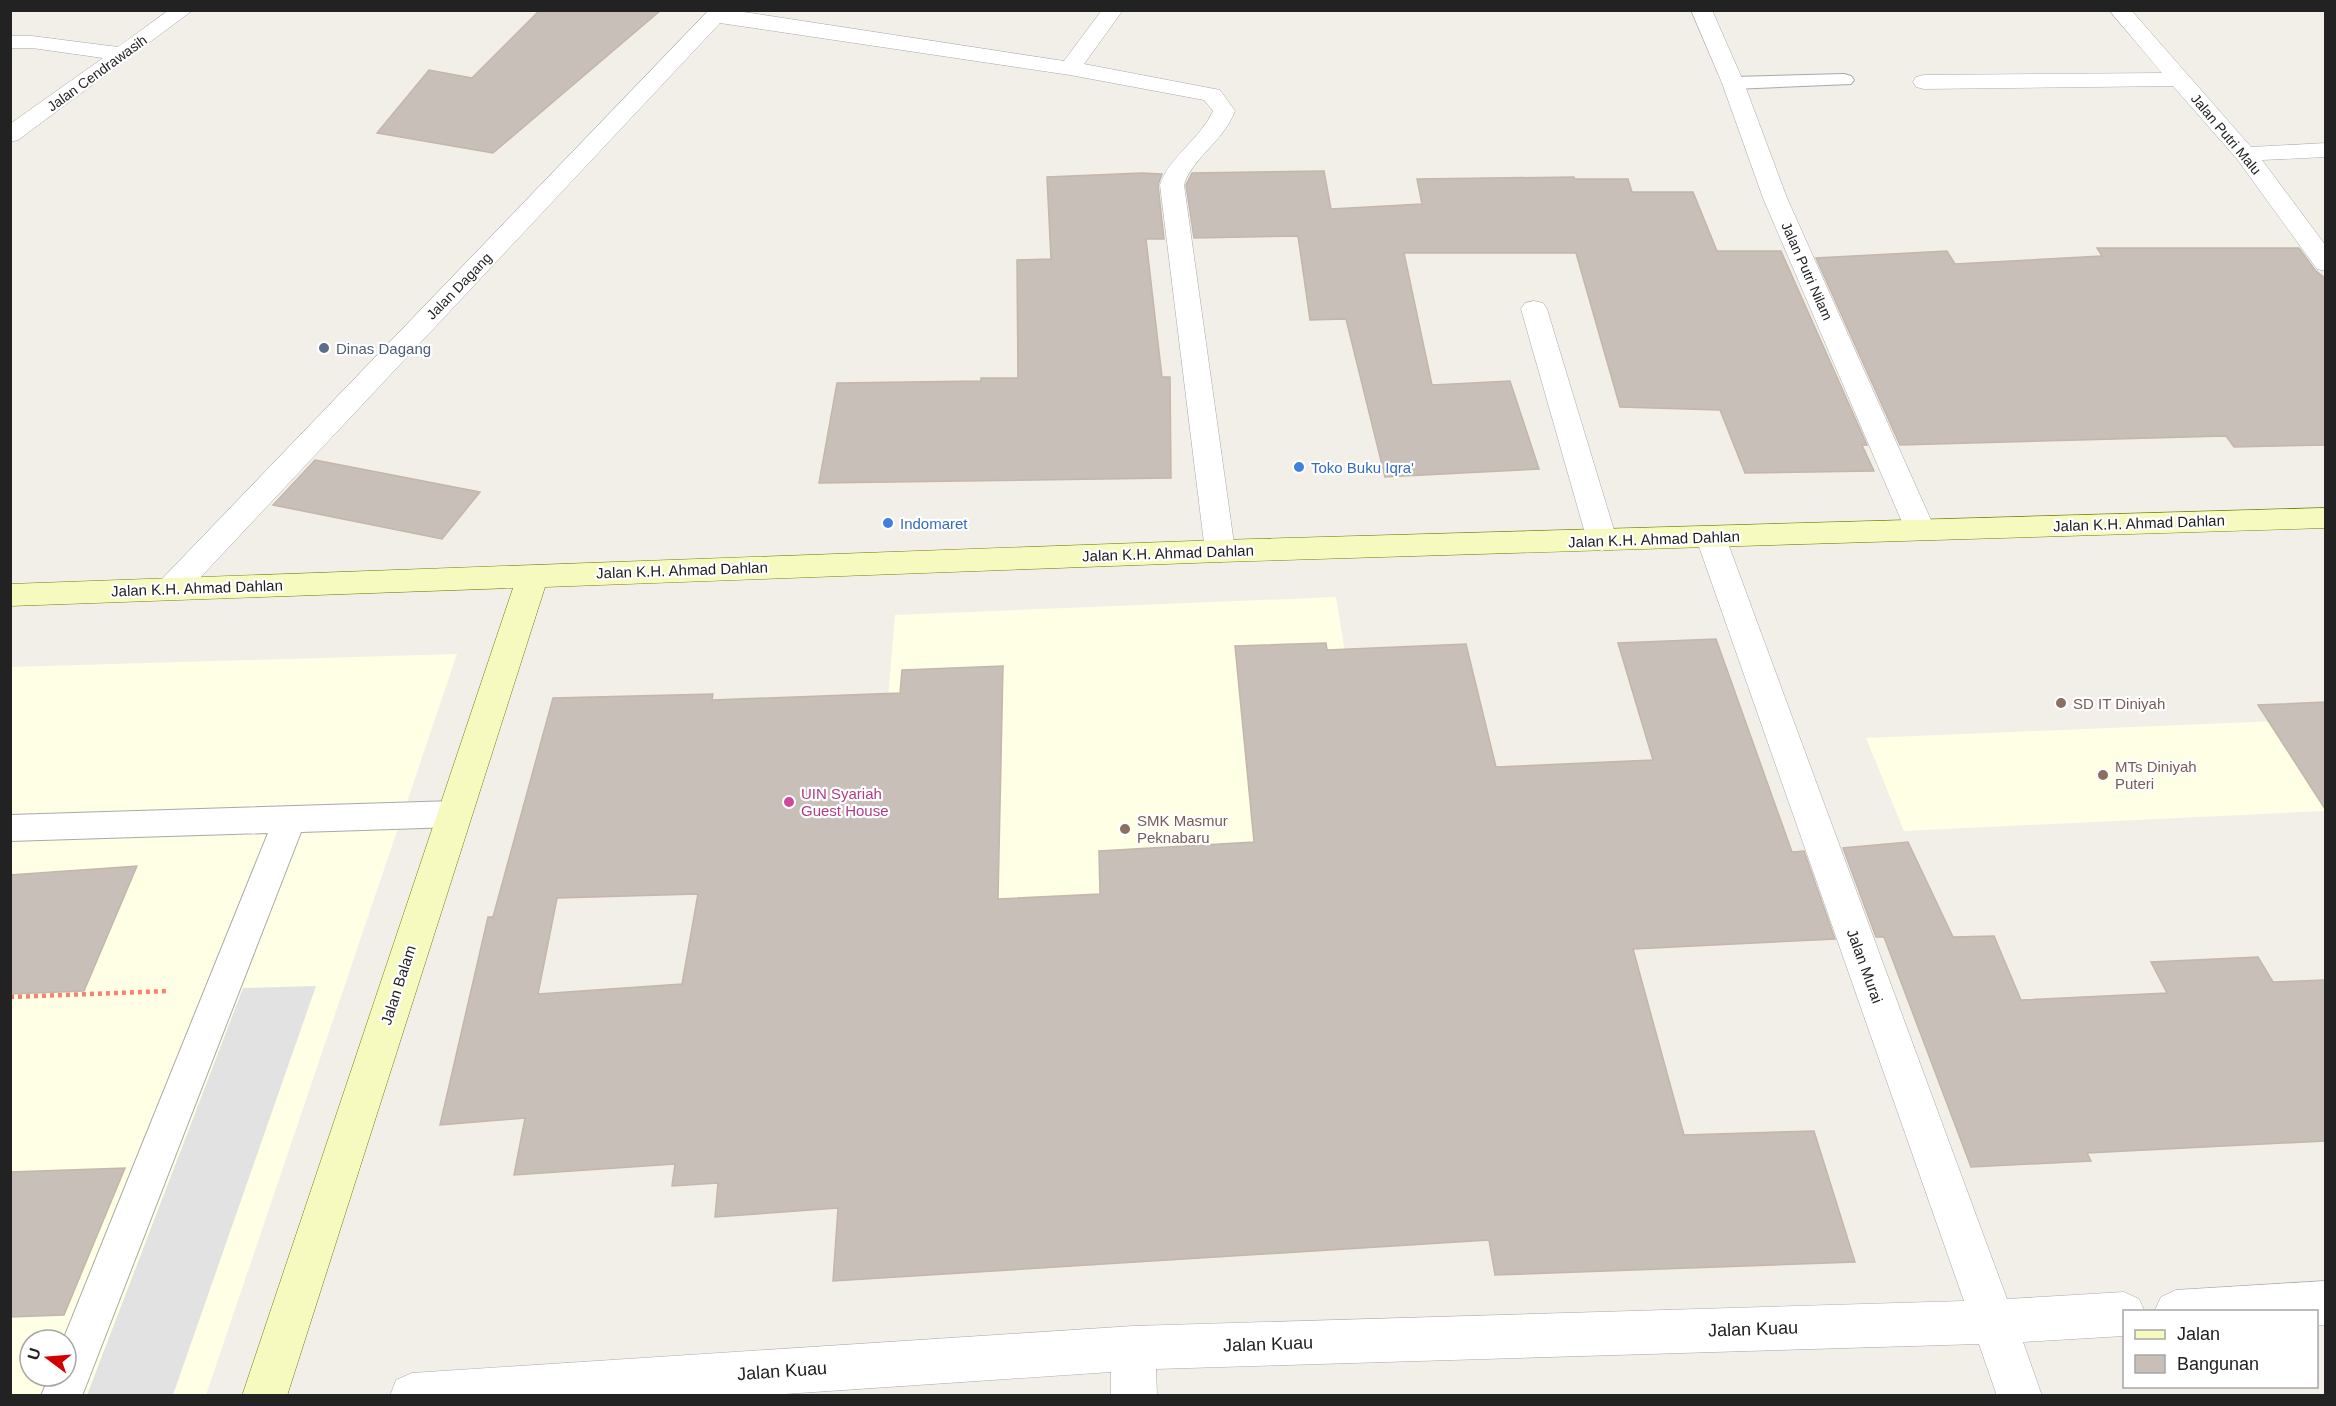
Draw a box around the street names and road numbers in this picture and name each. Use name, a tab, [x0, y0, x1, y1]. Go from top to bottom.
street label: Jalan Cendrawasih	[44, 32, 150, 114]
street label: Jalan Putri Malu	[2188, 90, 2264, 178]
street label: Jalan Putri Nilam	[1778, 219, 1836, 323]
street label: Jalan Dagang	[423, 249, 495, 323]
street label: Jalan K.H. Ahmad Dahlan	[2053, 512, 2225, 534]
street label: Jalan K.H. Ahmad Dahlan	[1568, 528, 1740, 550]
street label: Jalan K.H. Ahmad Dahlan	[1082, 542, 1254, 564]
street label: Jalan K.H. Ahmad Dahlan	[596, 559, 768, 581]
street label: Jalan K.H. Ahmad Dahlan	[111, 577, 283, 599]
street label: Jalan Murai	[1844, 927, 1886, 1005]
street label: Jalan Balam	[377, 943, 419, 1027]
street label: Jalan Kuau	[1708, 1317, 1798, 1341]
street label: Jalan Kuau	[1223, 1332, 1313, 1356]
street label: Jalan Kuau	[736, 1358, 828, 1384]

